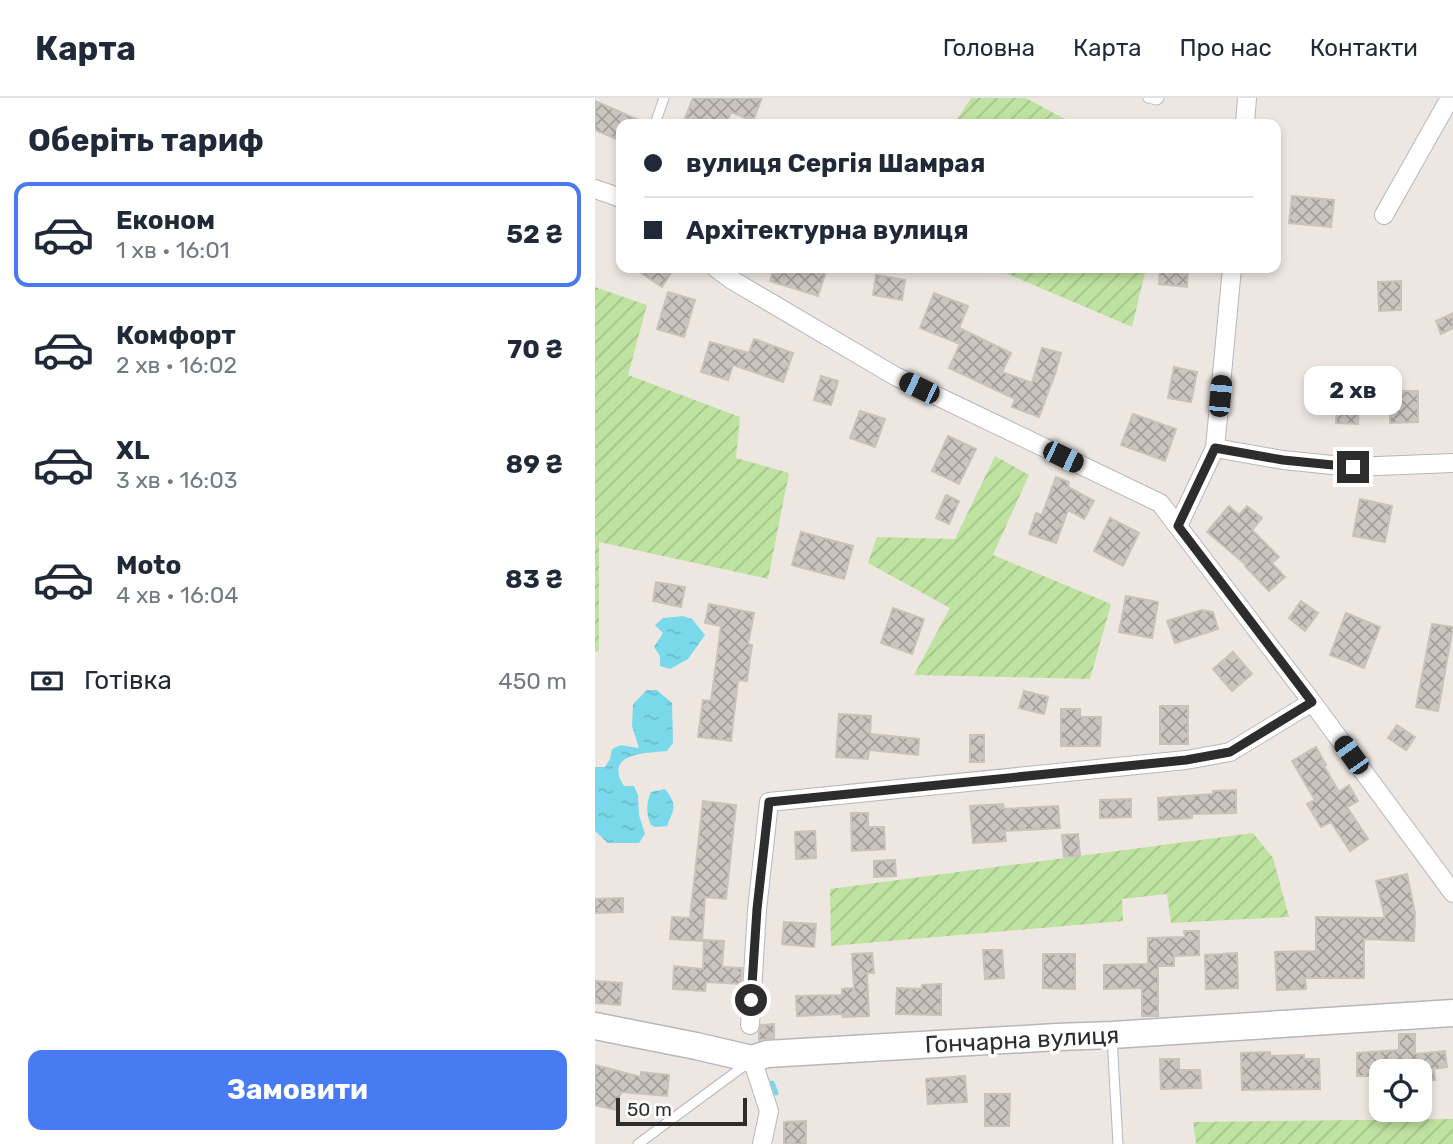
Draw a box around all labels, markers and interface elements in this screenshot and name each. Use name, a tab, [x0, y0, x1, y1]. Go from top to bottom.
text: Карта	[35, 29, 136, 68]
text: Головна	[943, 34, 1035, 62]
text: Карта	[1073, 34, 1141, 62]
text: Про нас	[1179, 34, 1272, 62]
text: Контакти	[1310, 34, 1418, 62]
text: Оберіть тариф	[28, 121, 264, 159]
text: вулиця Сергія Шамрая	[686, 148, 985, 179]
icon: car	[32, 203, 95, 266]
text: Економ	[116, 205, 215, 236]
text: Архітектурна вулиця	[686, 215, 969, 246]
text: 52 ₴	[506, 219, 563, 250]
text: 1 хв · 16:01	[116, 236, 230, 264]
icon: car	[32, 318, 95, 381]
text: Комфорт	[116, 320, 236, 351]
text: 70 ₴	[507, 334, 563, 365]
text: 2 хв · 16:02	[116, 351, 237, 379]
callout: 2 хв	[1304, 366, 1402, 414]
car	[896, 369, 943, 407]
car	[1208, 374, 1233, 418]
text: 2 хв	[1329, 376, 1377, 404]
icon: car	[32, 433, 95, 496]
text: XL	[116, 435, 149, 466]
car	[1040, 438, 1087, 476]
text: 89 ₴	[506, 449, 563, 480]
route end	[1337, 451, 1369, 483]
text: 3 хв · 16:03	[116, 466, 238, 494]
icon: car	[32, 548, 95, 611]
text: Moto	[116, 550, 181, 581]
text: 83 ₴	[505, 564, 563, 595]
text: 4 хв · 16:04	[116, 581, 239, 609]
icon: cash	[28, 662, 66, 700]
text: Готівка	[84, 665, 172, 696]
text: 450 m	[498, 667, 567, 695]
car	[1331, 732, 1372, 778]
route start	[735, 984, 767, 1016]
street label: Гончарна вулиця	[924, 1021, 1120, 1059]
button: Замовити	[28, 1050, 567, 1130]
map controls	[1369, 1059, 1432, 1122]
button: locate	[1369, 1059, 1432, 1122]
scale bar	[616, 1095, 747, 1127]
text: 50 m	[627, 1098, 672, 1121]

